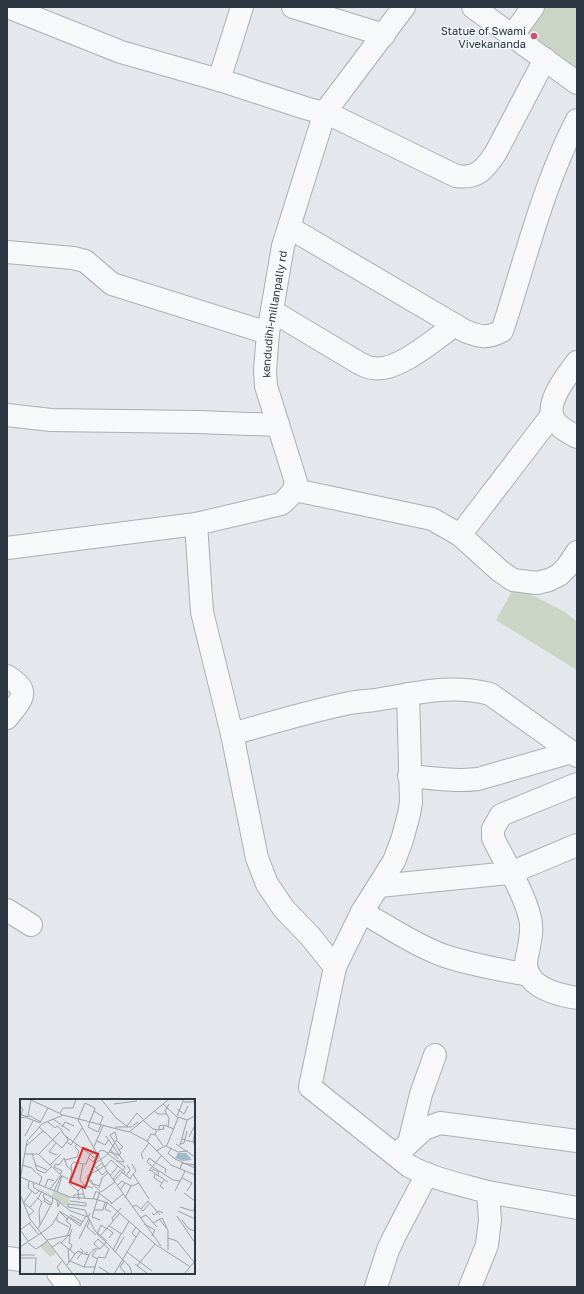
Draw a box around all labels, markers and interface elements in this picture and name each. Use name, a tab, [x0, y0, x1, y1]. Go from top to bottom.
place label: Statue of Swami Vivekananda	[441, 24, 526, 50]
marker: Statue of Swami Vivekananda	[529, 31, 539, 41]
street label: kendudihi-millanpally rd	[258, 249, 289, 378]
inset map	[20, 1099, 195, 1274]

